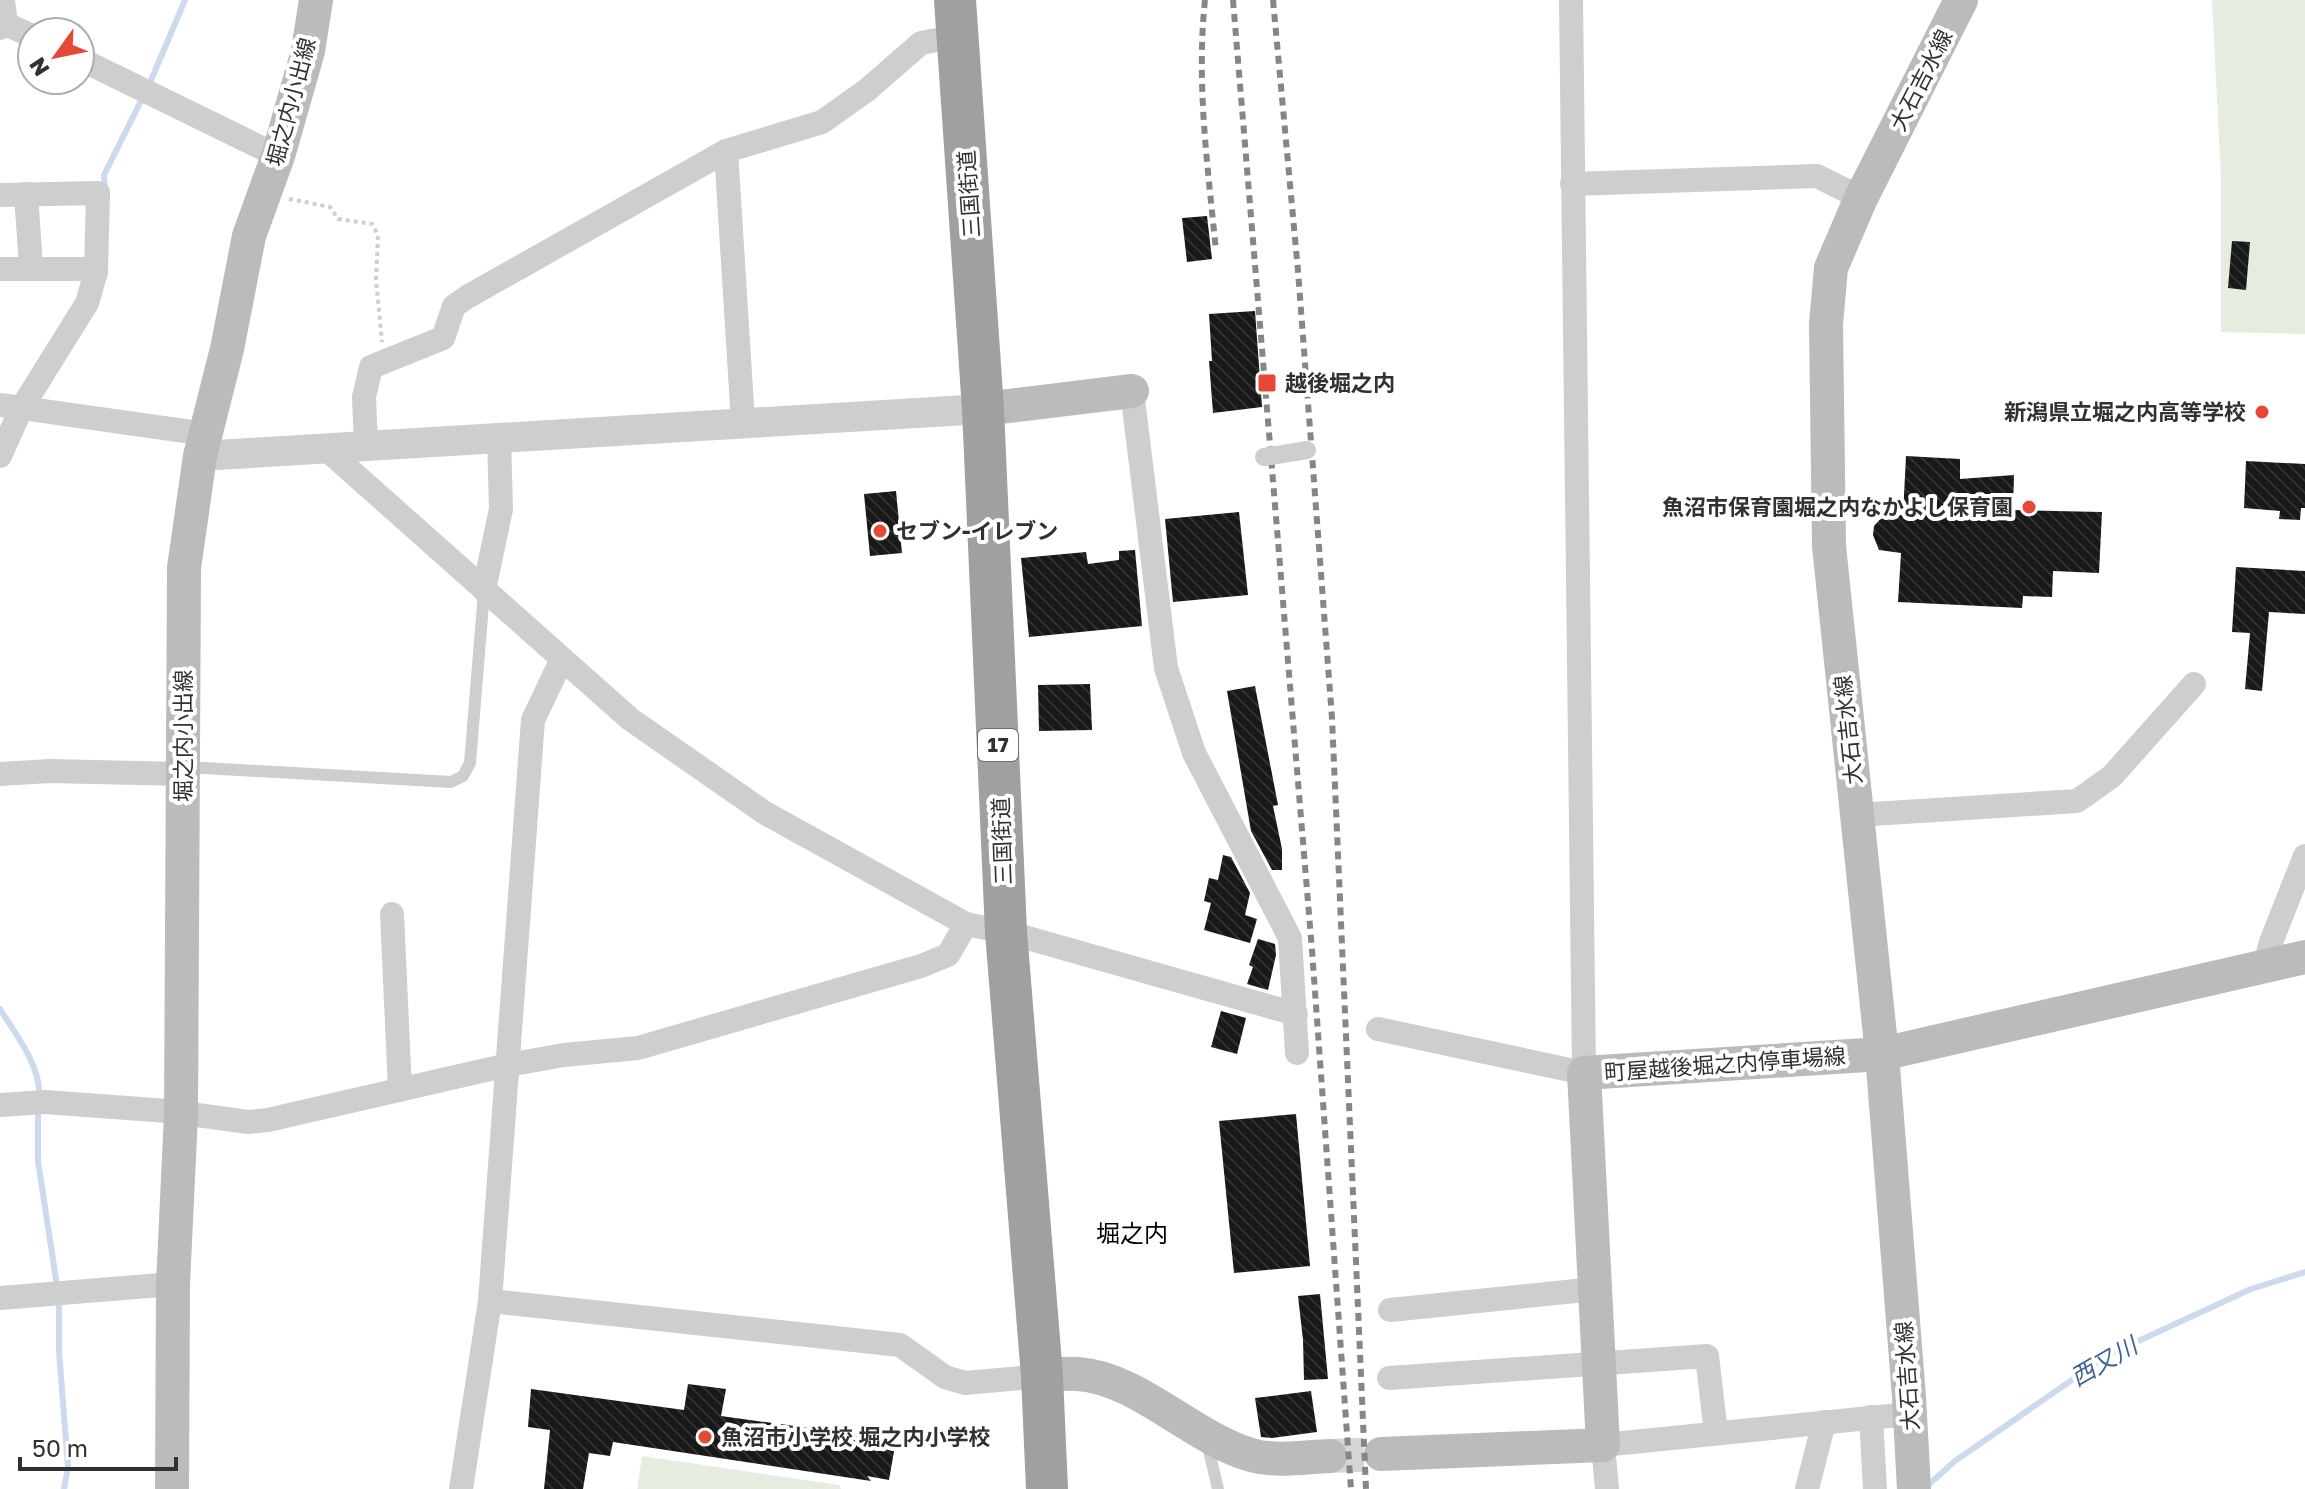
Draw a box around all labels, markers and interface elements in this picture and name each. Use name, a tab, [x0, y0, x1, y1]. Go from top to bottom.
north arrow	[16, 16, 96, 96]
street label: 大石吉水線	[1884, 25, 1958, 135]
street label: 堀之内小出線	[260, 35, 321, 169]
text: N	[23, 53, 55, 82]
street label: 三国街道	[952, 149, 985, 239]
place label: 越後堀之内	[1285, 369, 1395, 396]
marker: 越後堀之内	[1256, 372, 1278, 394]
place label: 新潟県立堀之内高等学校	[2004, 398, 2246, 425]
marker: 新潟県立堀之内高等学校	[2253, 403, 2271, 421]
place label: 魚沼市保育園堀之内なかよし保育園	[1662, 493, 2013, 520]
marker: 魚沼市保育園堀之内なかよし保育園	[2020, 498, 2038, 516]
place label: セブン-イレブン	[896, 517, 1058, 544]
marker: セブン-イレブン	[871, 522, 889, 540]
street label: 堀之内小出線	[169, 670, 196, 802]
street label: 大石吉水線	[1828, 674, 1867, 786]
road number: 17	[978, 729, 1018, 761]
street label: 三国街道	[986, 797, 1017, 885]
street label: 町屋越後堀之内停車場線	[1603, 1042, 1847, 1085]
district label: 堀之内	[1096, 1218, 1168, 1247]
street label: 大石吉水線	[1889, 1320, 1924, 1432]
water label: 西又川	[2065, 1329, 2144, 1391]
scale bar	[20, 1421, 176, 1471]
place label: 魚沼市小学校 堀之内小学校	[721, 1423, 991, 1450]
marker: 魚沼市小学校 堀之内小学校	[696, 1428, 714, 1446]
text: 50 m	[32, 1433, 88, 1462]

